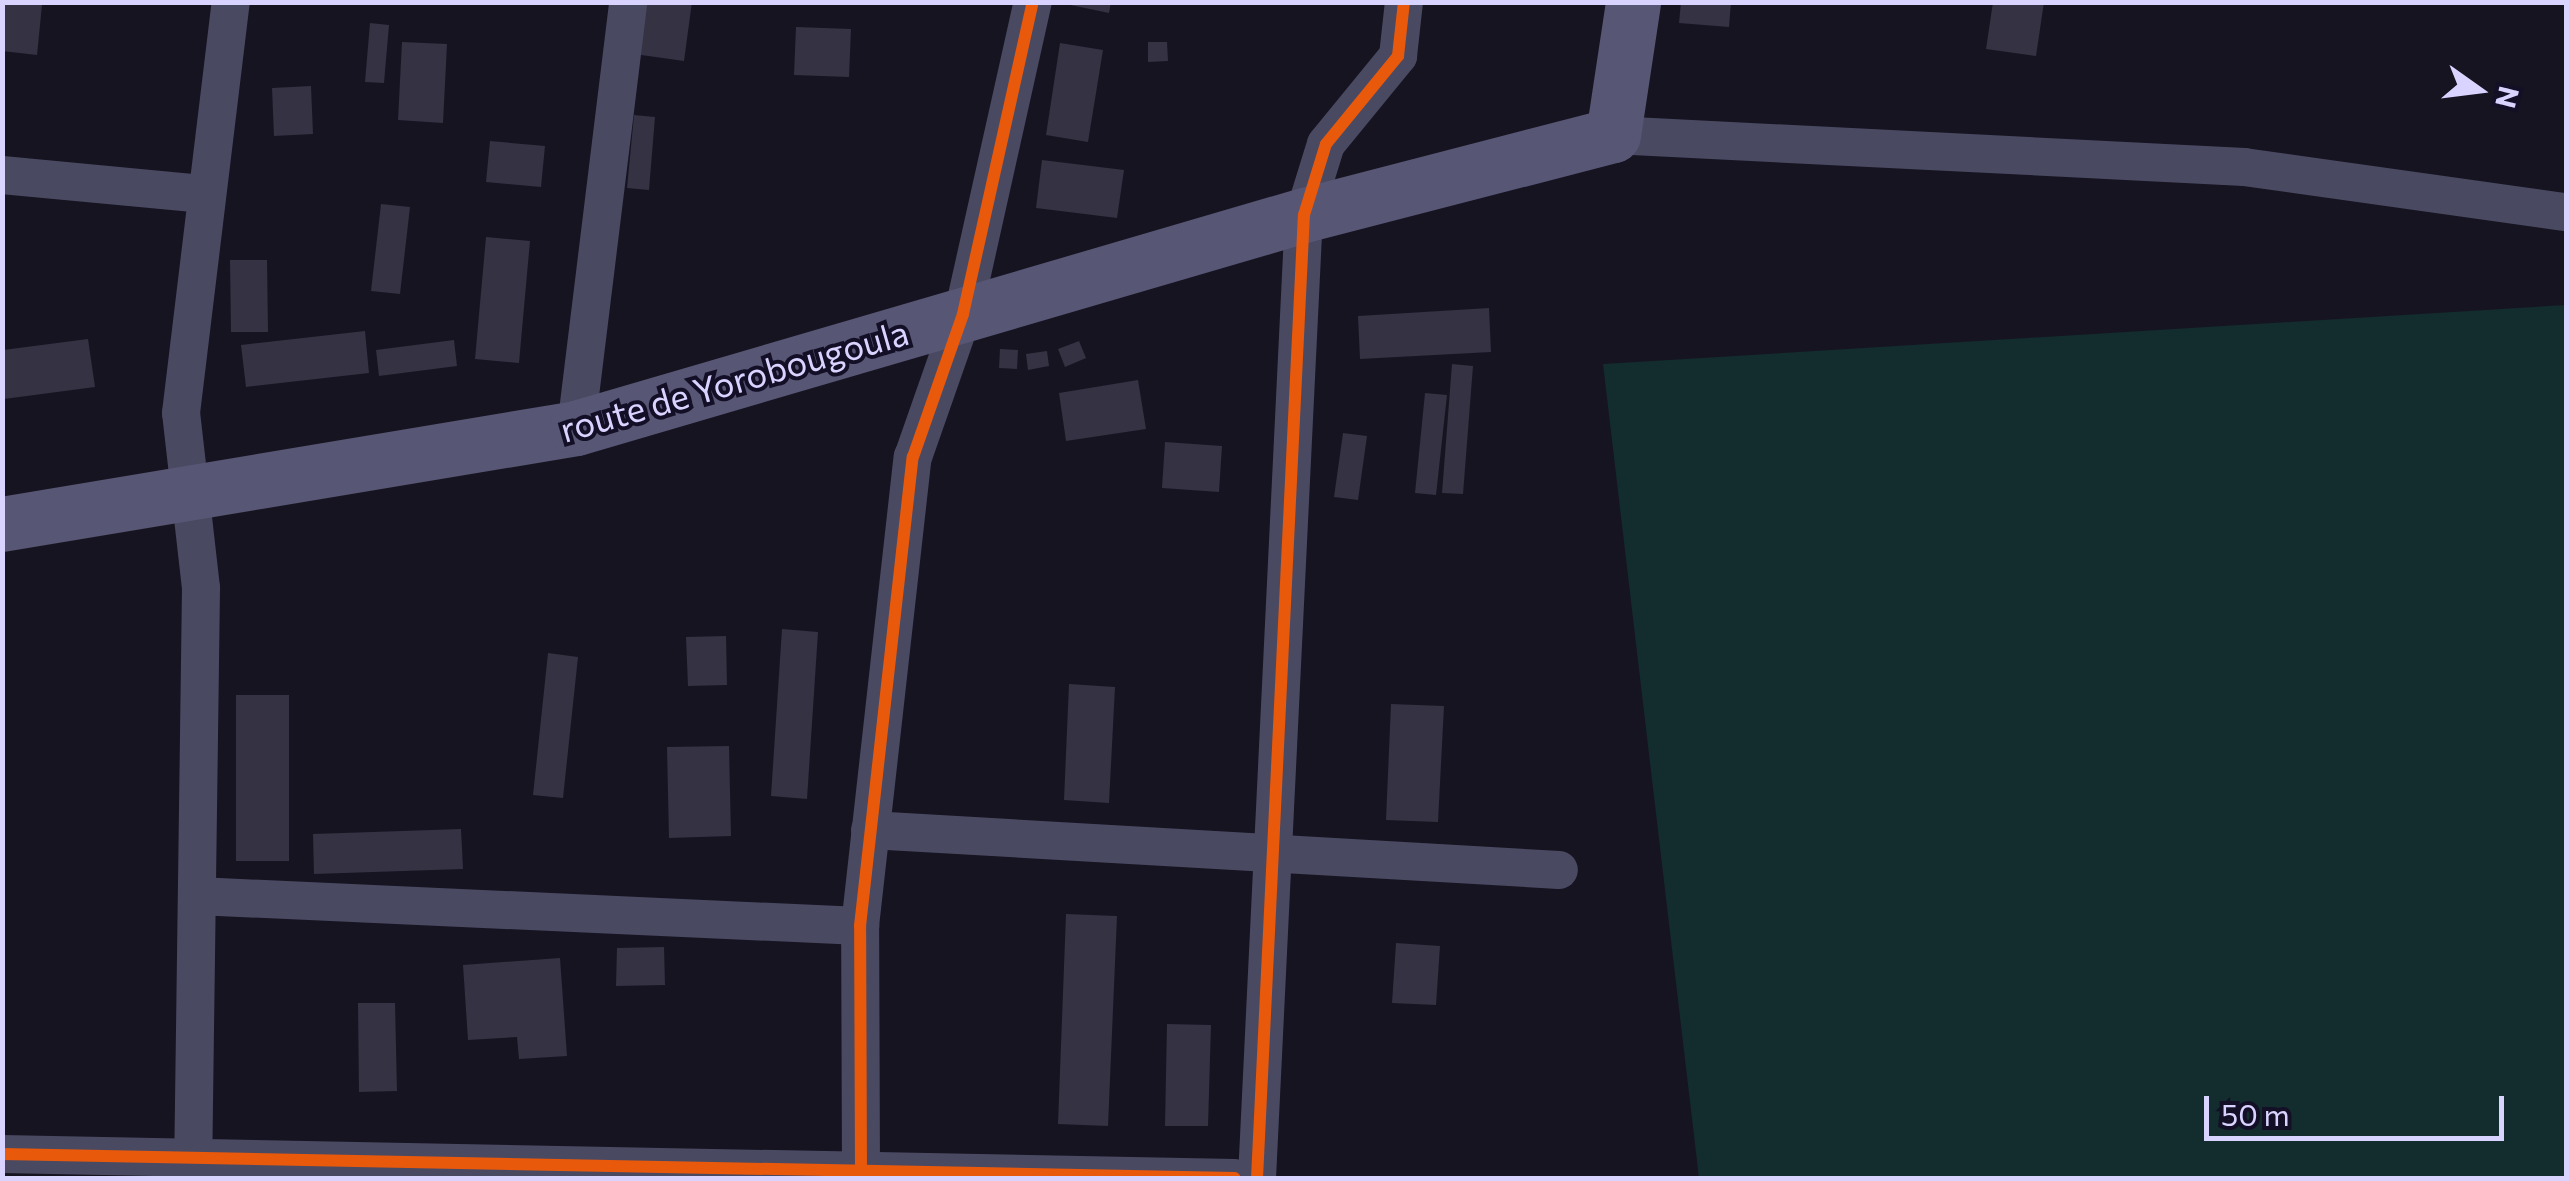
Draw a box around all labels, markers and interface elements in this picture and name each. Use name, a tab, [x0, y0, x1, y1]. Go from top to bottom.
north arrow	[2429, 40, 2529, 140]
text: N	[2489, 83, 2527, 112]
street label: route de Yorobougoula	[555, 310, 913, 450]
scale bar	[2209, 1076, 2509, 1138]
text: 50 m	[2221, 1095, 2290, 1132]

